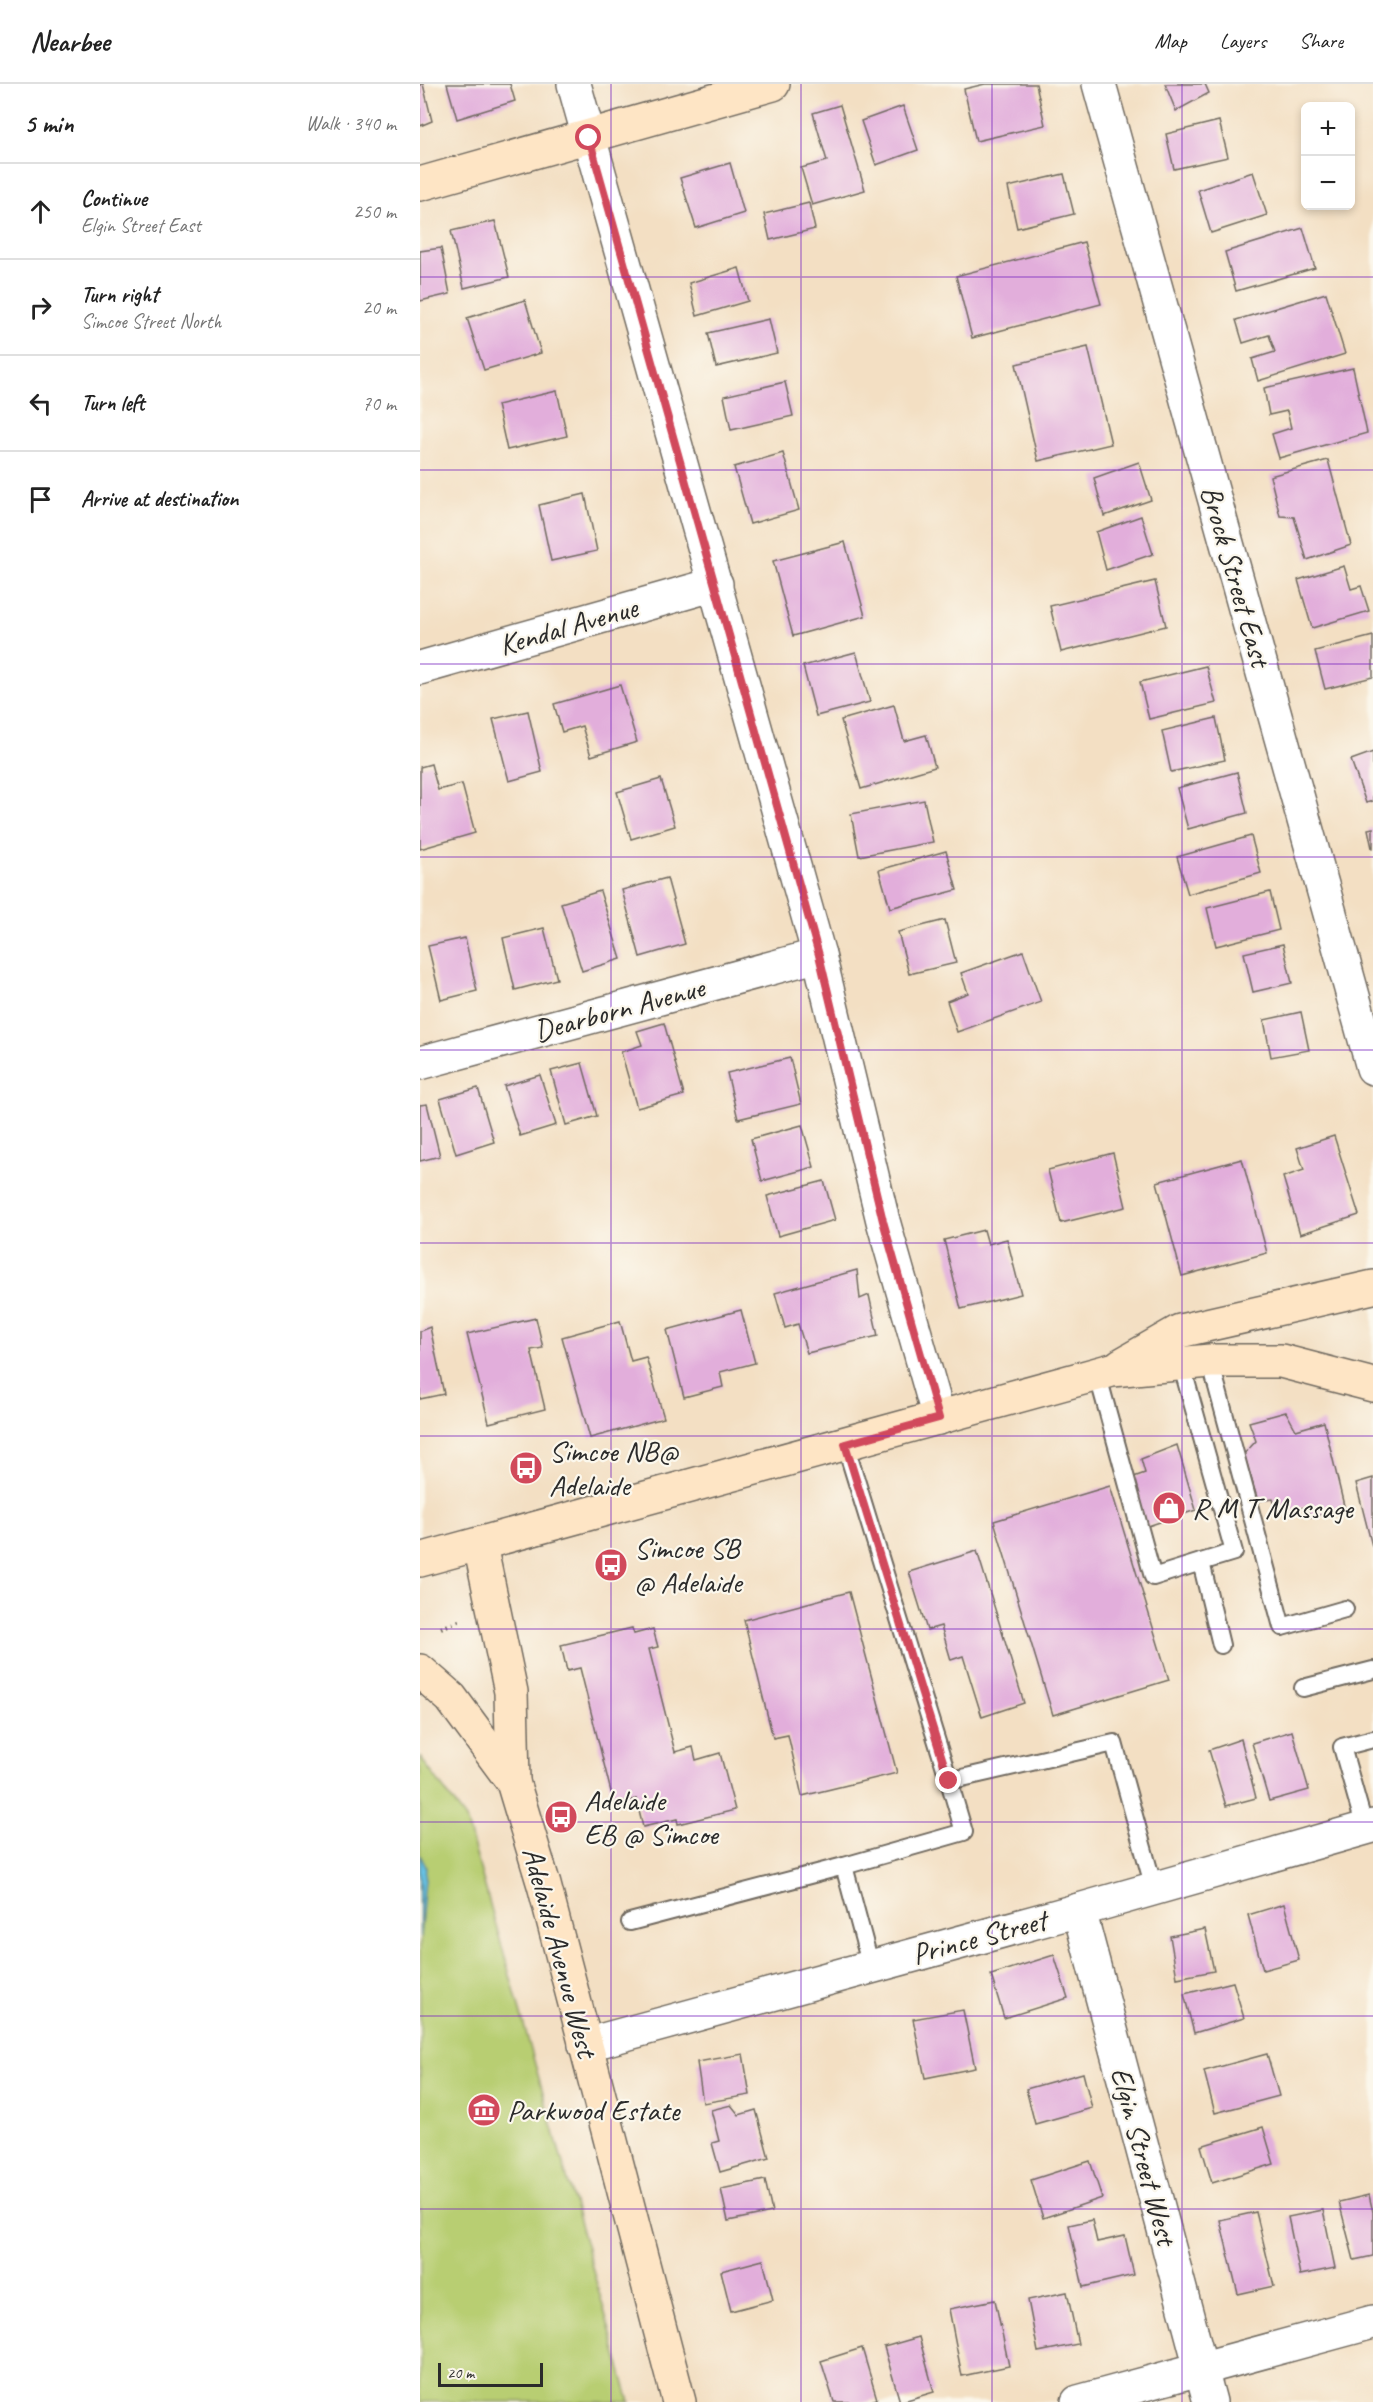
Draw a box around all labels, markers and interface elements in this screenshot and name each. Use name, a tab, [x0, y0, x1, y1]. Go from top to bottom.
text: Nearbee	[30, 24, 110, 59]
text: Map	[1154, 28, 1187, 54]
text: Layers	[1220, 28, 1266, 54]
text: Share	[1299, 28, 1343, 54]
map controls	[1301, 102, 1355, 210]
button: +	[1301, 102, 1355, 156]
text: 5 min	[24, 107, 73, 140]
text: Walk · 340 m	[306, 111, 396, 136]
route start	[575, 124, 601, 150]
button: −	[1301, 156, 1355, 210]
text: Continue	[81, 185, 147, 213]
icon: ahead	[24, 195, 57, 228]
text: 250 m	[353, 199, 396, 224]
text: Elgin Street East	[81, 213, 201, 238]
text: Turn right	[81, 281, 158, 309]
icon: right	[24, 291, 57, 324]
text: 20 m	[362, 295, 396, 320]
text: Simcoe Street North	[81, 309, 221, 334]
icon: left	[24, 387, 57, 420]
text: Turn left	[81, 389, 145, 417]
text: 70 m	[362, 391, 396, 416]
street label: Brock Street East	[1192, 481, 1281, 674]
icon: arrive	[24, 483, 57, 516]
text: Arrive at destination	[81, 485, 238, 513]
street label: Kendal Avenue	[494, 588, 644, 664]
street label: Dearborn Avenue	[530, 967, 710, 1050]
place label: Simcoe NB@ Adelaide	[549, 1432, 679, 1504]
bus stop icon: Simcoe NB@ Adelaide	[508, 1450, 544, 1486]
place label: R M T Massage	[1192, 1489, 1355, 1527]
shop icon: R M T Massage	[1151, 1490, 1187, 1526]
place label: Simcoe SB @ Adelaide	[634, 1529, 744, 1601]
bus stop icon: Simcoe SB @ Adelaide	[593, 1547, 629, 1583]
route end	[935, 1767, 961, 1793]
place label: Adelaide EB @ Simcoe	[584, 1781, 720, 1853]
bus stop icon: Adelaide EB @ Simcoe	[543, 1799, 579, 1835]
street label: Adelaide Avenue West	[514, 1843, 607, 2064]
street label: Prince Street	[908, 1900, 1054, 1973]
street label: Elgin Street West	[1102, 2063, 1187, 2252]
place label: Parkwood Estate	[507, 2091, 681, 2129]
museum icon: Parkwood Estate	[466, 2092, 502, 2128]
scale bar	[438, 2360, 543, 2388]
text: 20 m	[447, 2363, 474, 2383]

